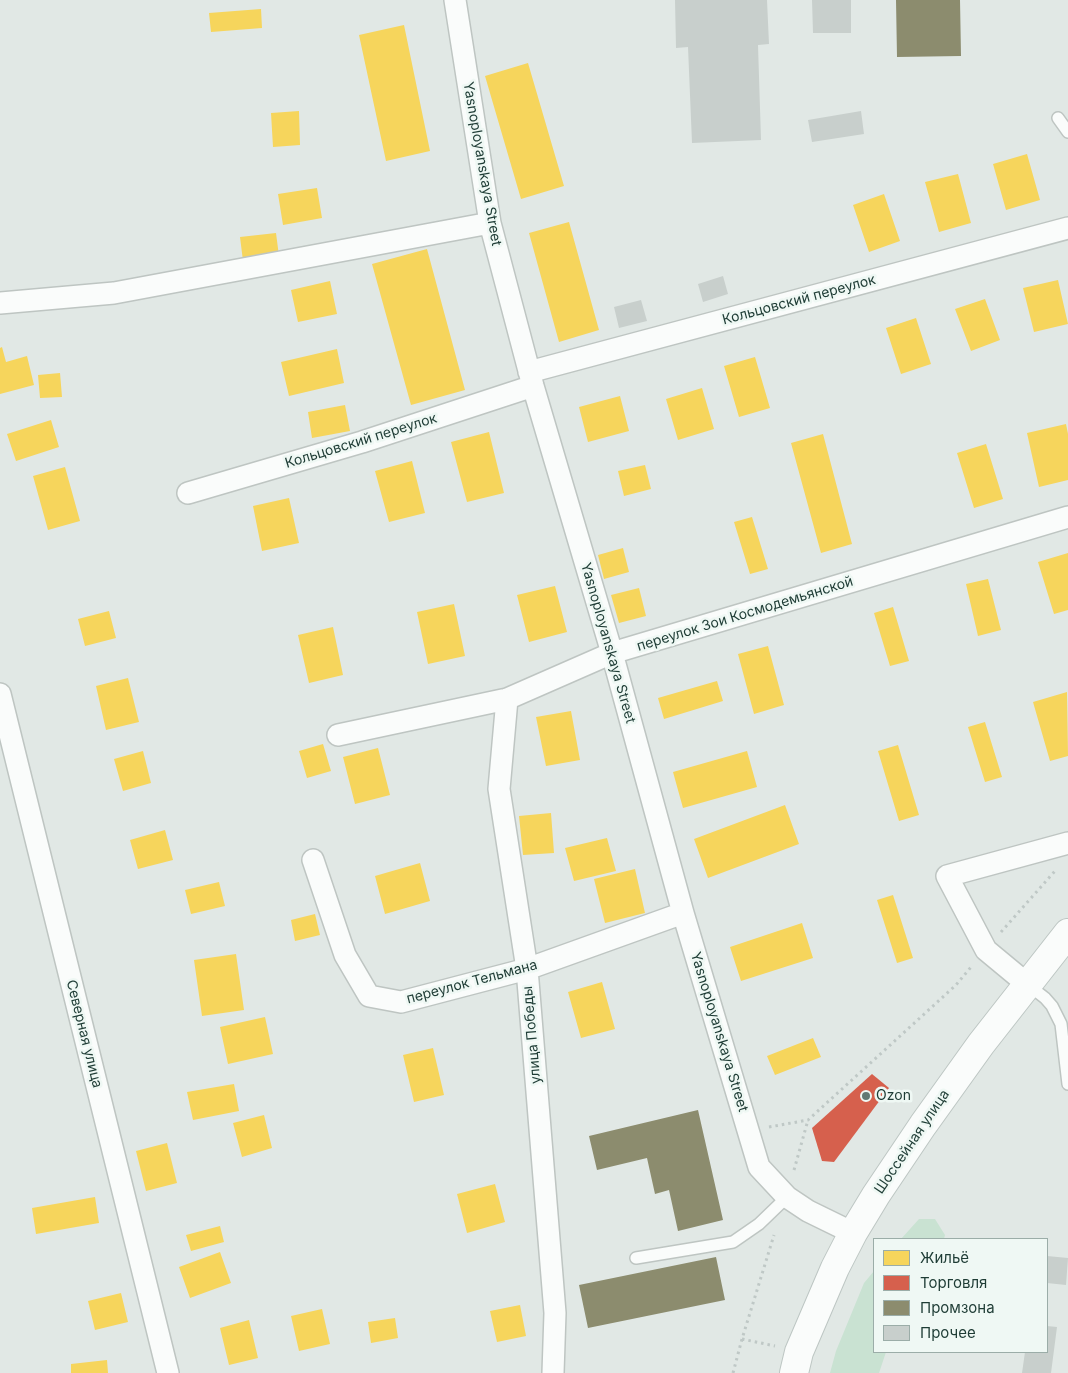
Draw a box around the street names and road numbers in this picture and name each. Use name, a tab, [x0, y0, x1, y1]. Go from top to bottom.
street label: Yasnoployanskaya Street	[459, 81, 505, 247]
street label: Кольцовский переулок	[721, 271, 877, 329]
street label: Кольцовский переулок	[283, 410, 439, 472]
street label: Yasnoployanskaya Street	[577, 561, 639, 725]
street label: переулок Зои Космодемьянской	[635, 573, 855, 655]
street label: Yasnoployanskaya Street	[687, 950, 751, 1114]
street label: переулок Тельмана	[405, 956, 539, 1008]
street label: Северная улица	[62, 978, 106, 1090]
street label: улица Победы	[519, 985, 545, 1085]
street label: Шоссейная улица	[871, 1087, 953, 1197]

